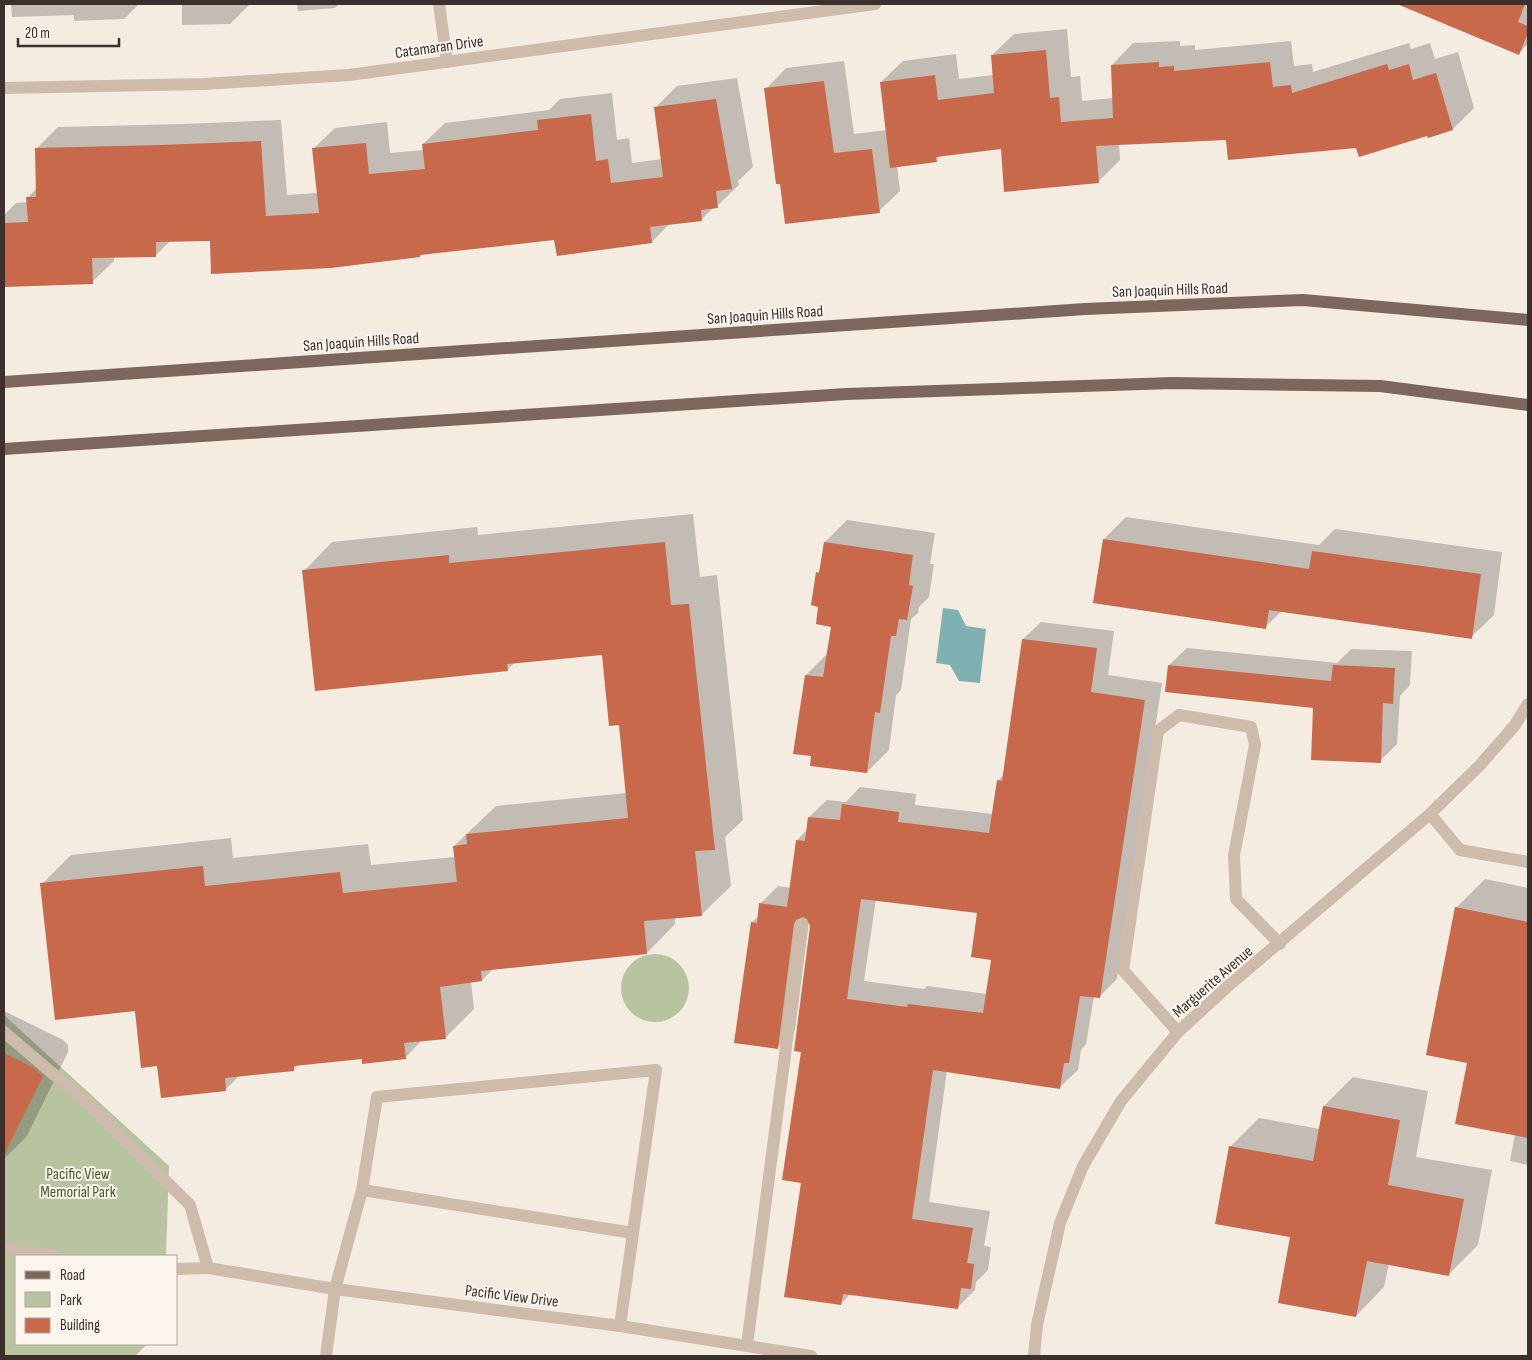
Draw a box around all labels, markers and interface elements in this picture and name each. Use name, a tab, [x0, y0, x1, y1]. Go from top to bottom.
scale bar	[18, 15, 119, 47]
text: 20 m	[25, 24, 50, 43]
street label: Catamaran Drive	[394, 32, 485, 63]
street label: San Joaquin Hills Road	[1112, 279, 1228, 302]
street label: San Joaquin Hills Road	[706, 302, 824, 329]
street label: San Joaquin Hills Road	[302, 329, 420, 356]
street label: Marguerite Avenue	[1169, 942, 1257, 1022]
park label: Pacific View Memorial Park	[40, 1165, 116, 1202]
legend	[15, 1255, 178, 1345]
text: Road	[60, 1266, 85, 1285]
street label: Pacific View Drive	[464, 1281, 560, 1312]
text: Park	[60, 1291, 82, 1310]
text: Building	[60, 1316, 100, 1335]

